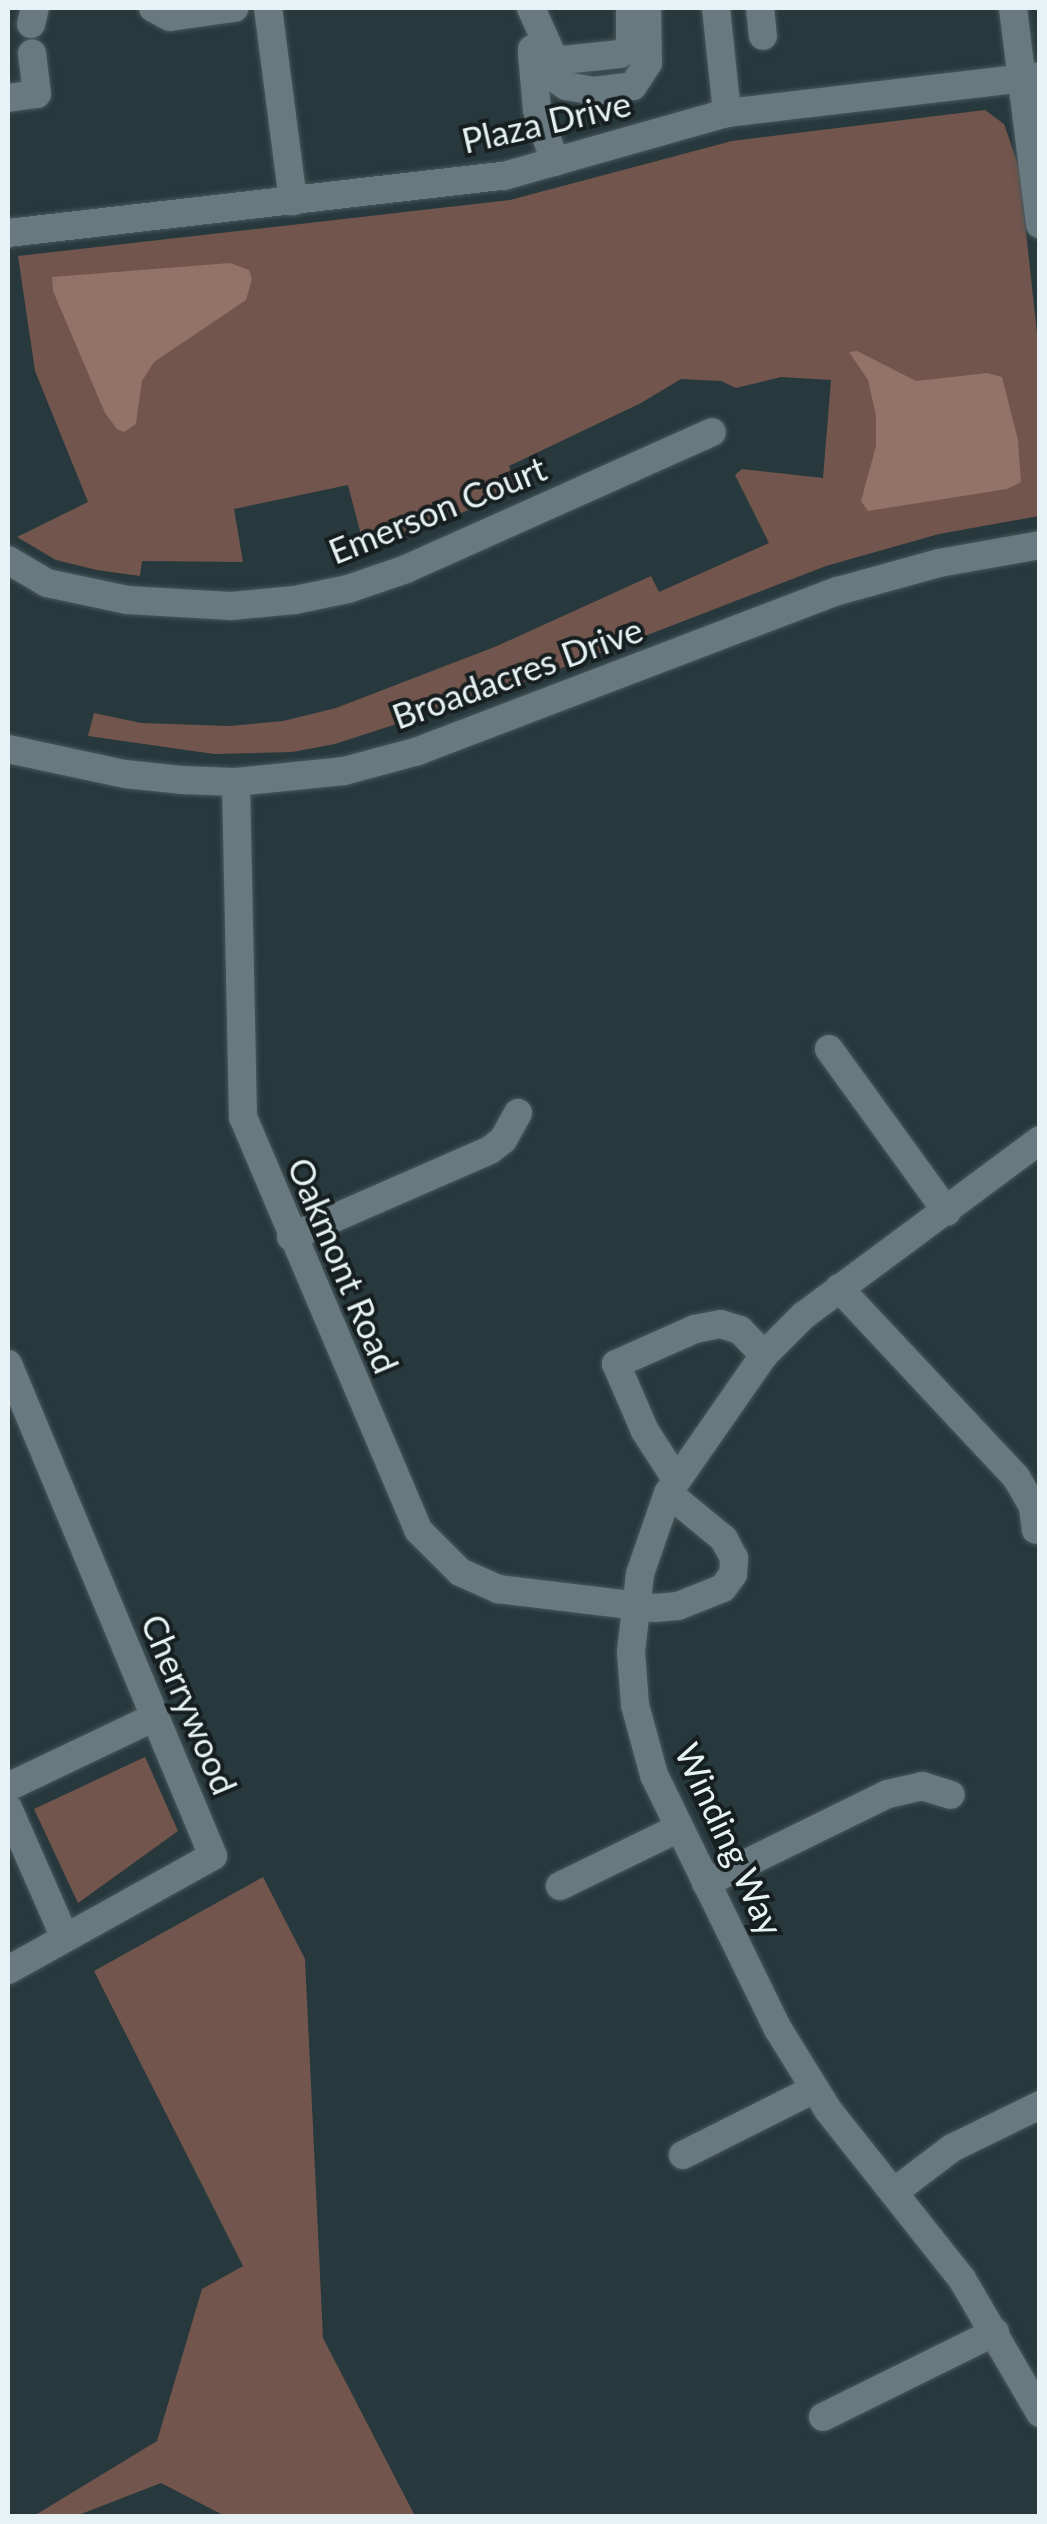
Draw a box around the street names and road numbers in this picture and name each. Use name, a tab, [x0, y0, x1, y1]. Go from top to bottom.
street label: Plaza Drive	[457, 81, 635, 161]
street label: Emerson Court	[322, 446, 552, 572]
street label: Broadacres Drive	[386, 607, 648, 737]
street label: Oakmont Road	[280, 1151, 408, 1379]
street label: Cherrywood	[133, 1608, 247, 1800]
street label: Winding Way	[667, 1736, 793, 1942]

